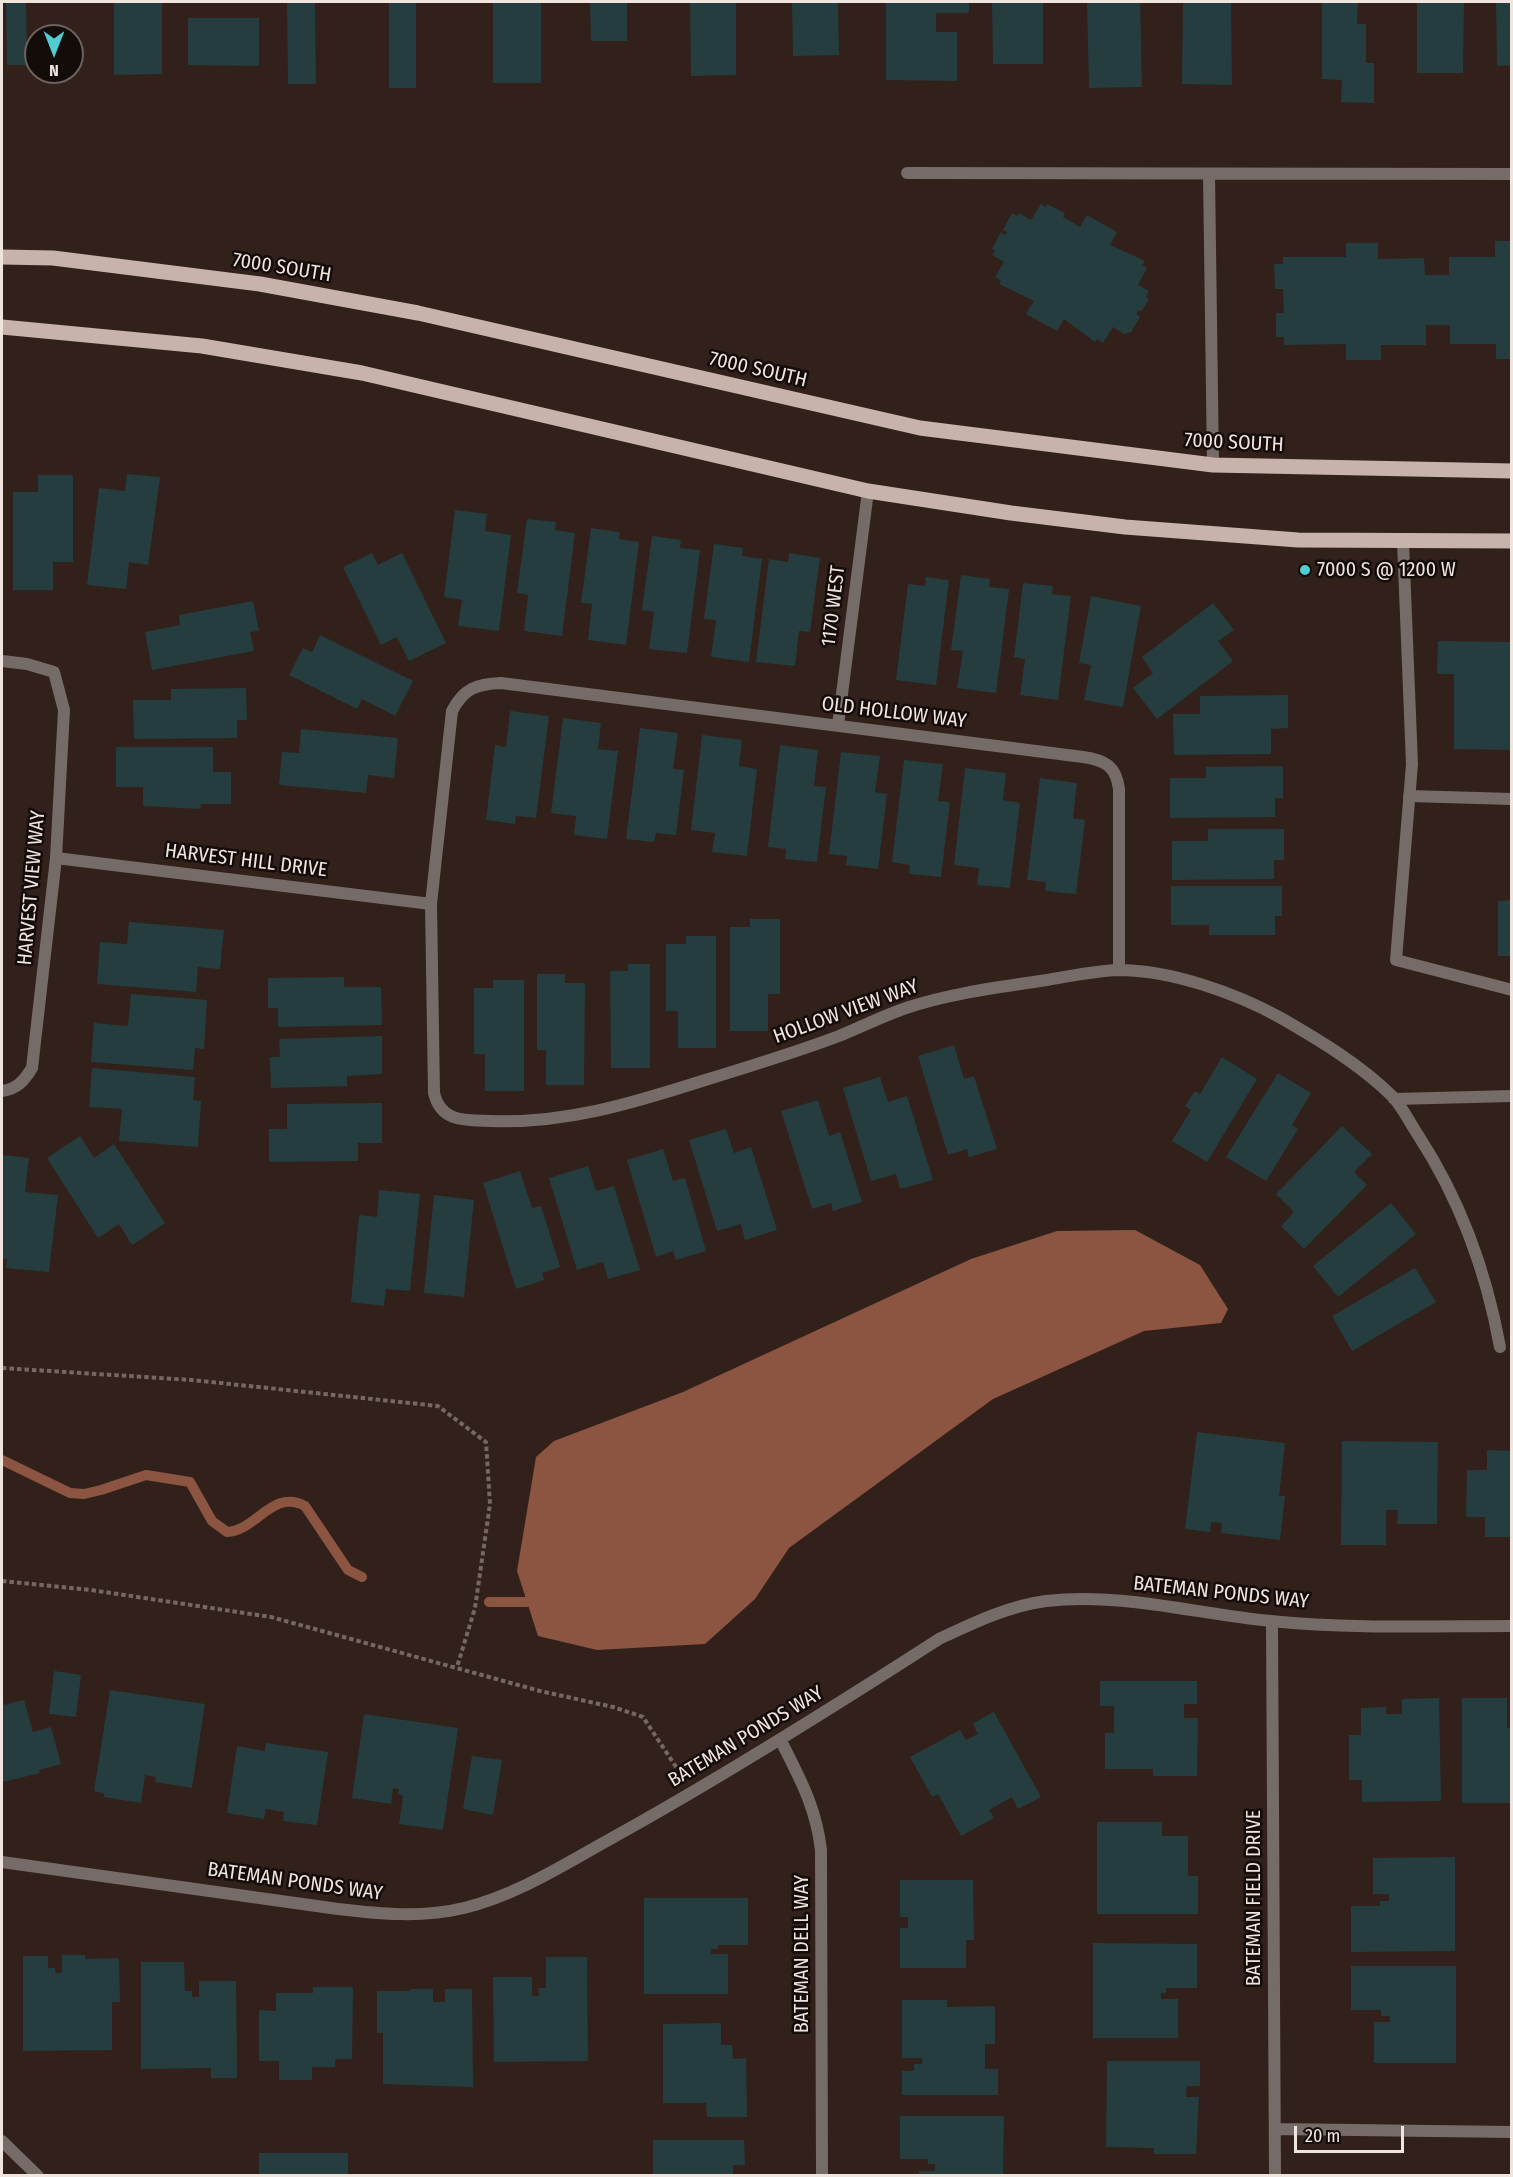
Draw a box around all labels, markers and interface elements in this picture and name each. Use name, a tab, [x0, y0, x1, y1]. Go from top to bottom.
north arrow	[24, 24, 84, 84]
text: N	[49, 61, 59, 80]
street label: 7000 SOUTH	[231, 248, 333, 288]
street label: 7000 SOUTH	[707, 347, 809, 393]
street label: 7000 SOUTH	[1184, 428, 1284, 458]
place label: 7000 S @ 1200 W	[1317, 558, 1456, 582]
marker: 7000 S @ 1200 W	[1298, 563, 1312, 577]
street label: 1170 WEST	[817, 564, 851, 648]
street label: OLD HOLLOW WAY	[820, 692, 968, 734]
street label: HARVEST VIEW WAY	[13, 810, 51, 966]
street label: HARVEST HILL DRIVE	[163, 839, 329, 883]
street label: HOLLOW VIEW WAY	[770, 975, 922, 1049]
street label: BATEMAN PONDS WAY	[1132, 1572, 1310, 1614]
street label: BATEMAN PONDS WAY	[664, 1681, 828, 1793]
street label: BATEMAN FIELD DRIVE	[1242, 1810, 1266, 1986]
street label: BATEMAN PONDS WAY	[206, 1858, 384, 1906]
street label: BATEMAN DELL WAY	[790, 1875, 814, 2033]
scale bar	[1297, 2114, 1406, 2152]
text: 20 m	[1305, 2125, 1340, 2147]

